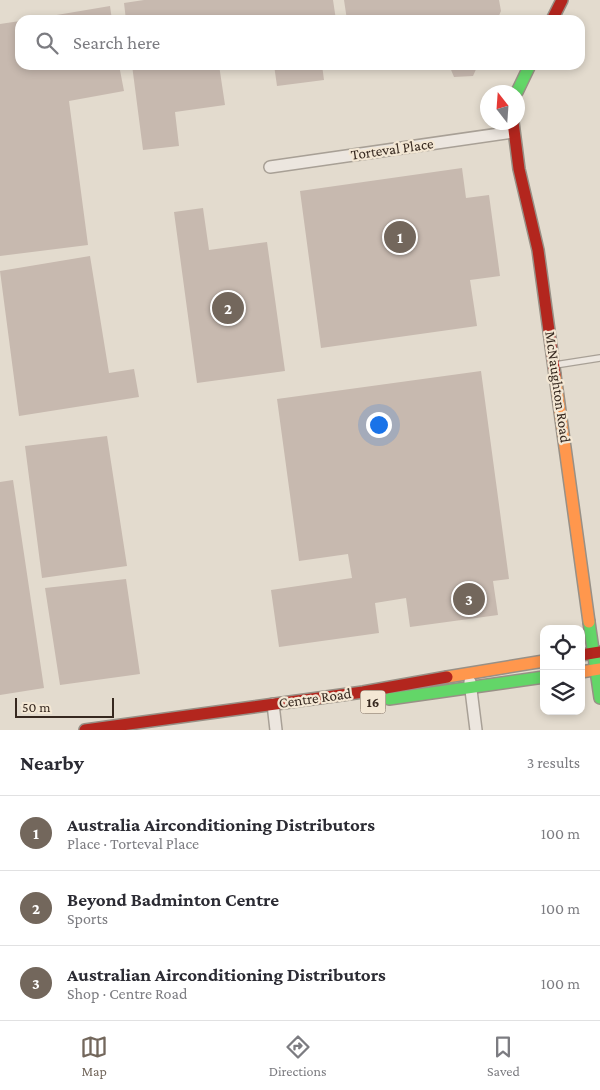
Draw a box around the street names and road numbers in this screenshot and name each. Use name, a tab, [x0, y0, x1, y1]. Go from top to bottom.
street label: Torteval Place	[350, 135, 435, 163]
street label: McNaughton Road	[541, 330, 574, 444]
street label: Centre Road	[278, 685, 352, 711]
road number: 16	[360, 690, 386, 714]

